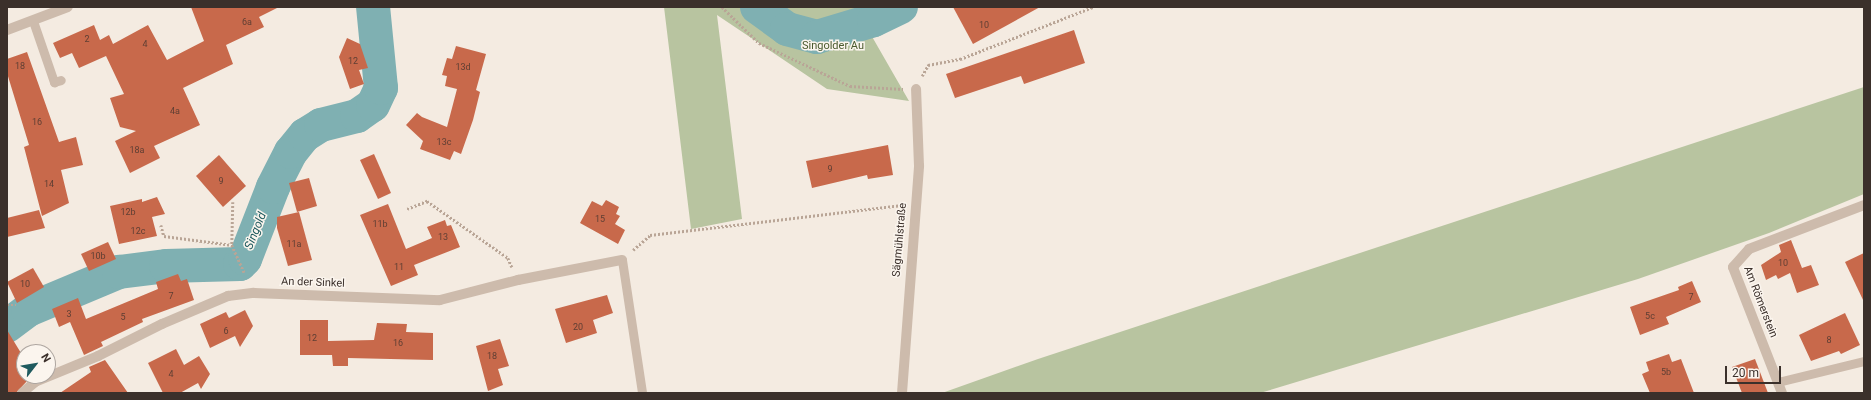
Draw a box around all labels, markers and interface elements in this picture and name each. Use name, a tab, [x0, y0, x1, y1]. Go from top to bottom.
house number: 6a	[242, 17, 252, 27]
house number: 10	[979, 20, 989, 30]
house number: 2	[84, 34, 90, 44]
house number: 4	[142, 39, 148, 49]
park label: Singolder Au	[802, 39, 864, 53]
house number: 12	[348, 56, 358, 66]
house number: 18	[15, 61, 25, 71]
house number: 13d	[455, 62, 471, 72]
house number: 4a	[170, 106, 180, 116]
house number: 16	[32, 117, 42, 127]
house number: 13c	[437, 137, 451, 147]
house number: 18a	[129, 145, 145, 155]
house number: 9	[827, 164, 833, 174]
house number: 9	[218, 176, 224, 186]
house number: 14	[44, 179, 54, 189]
street label: Sägmühlstraße	[890, 202, 910, 278]
house number: 12b	[120, 207, 136, 217]
water label: Singold	[242, 210, 270, 252]
house number: 15	[595, 214, 605, 224]
house number: 11b	[372, 219, 388, 229]
house number: 12c	[131, 226, 145, 236]
house number: 13	[438, 232, 448, 242]
house number: 11a	[286, 239, 302, 249]
house number: 10b	[90, 251, 106, 261]
house number: 10	[1778, 258, 1788, 268]
house number: 11	[394, 262, 404, 272]
street label: Am Römerstein	[1740, 264, 1780, 340]
street label: An der Sinkel	[281, 275, 345, 291]
house number: 10	[20, 279, 30, 289]
house number: 7	[168, 291, 174, 301]
house number: 7	[1688, 292, 1694, 302]
house number: 3	[66, 309, 72, 319]
house number: 5c	[1645, 311, 1655, 321]
house number: 5	[120, 312, 126, 322]
house number: 20	[573, 322, 583, 332]
house number: 6	[223, 326, 229, 336]
house number: 12	[307, 333, 317, 343]
house number: 8	[1826, 335, 1832, 345]
house number: 16	[393, 338, 403, 348]
north arrow	[16, 344, 56, 384]
text: N	[38, 351, 53, 365]
house number: 18	[487, 351, 497, 361]
scale bar	[1727, 358, 1783, 384]
text: 20 m	[1732, 366, 1759, 380]
house number: 5b	[1661, 367, 1671, 377]
house number: 4	[168, 369, 174, 379]

